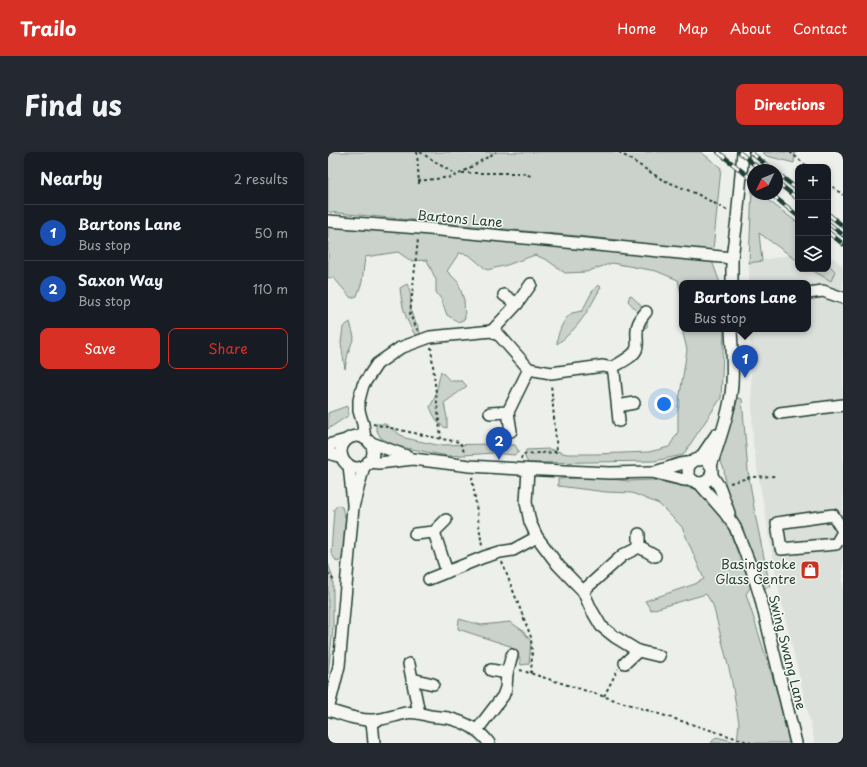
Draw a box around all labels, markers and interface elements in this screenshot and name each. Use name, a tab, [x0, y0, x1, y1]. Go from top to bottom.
text: Trailo	[20, 14, 76, 42]
text: Home	[617, 18, 656, 39]
text: Map	[678, 18, 708, 39]
text: About	[730, 18, 771, 39]
text: Contact	[793, 18, 847, 39]
text: Find us	[24, 83, 122, 126]
button: Directions	[736, 84, 843, 125]
north arrow	[747, 164, 783, 200]
map controls	[795, 164, 831, 272]
button: +	[795, 164, 831, 200]
text: Nearby	[40, 165, 102, 191]
text: 2 results	[234, 169, 288, 188]
button: −	[795, 200, 831, 236]
street label: Bartons Lane	[416, 205, 504, 231]
text: Bartons Lane	[78, 212, 181, 235]
text: 1	[50, 223, 56, 242]
text: 50 m	[254, 223, 288, 242]
text: Bus stop	[78, 235, 131, 254]
button: layers	[795, 236, 831, 272]
text: Saxon Way	[78, 268, 163, 291]
text: 2	[48, 279, 58, 298]
text: 110 m	[253, 279, 288, 298]
popup	[679, 280, 811, 332]
text: Bartons Lane	[693, 285, 797, 308]
text: Bus stop	[78, 291, 131, 310]
text: Bus stop	[693, 308, 746, 327]
button: Save	[40, 328, 160, 369]
button: Share	[168, 328, 288, 369]
pin: 1	[732, 345, 758, 378]
your location	[654, 394, 674, 414]
pin: 2	[486, 427, 512, 460]
place label: Basingstoke Glass Centre	[715, 554, 796, 588]
shop icon: Basingstoke Glass Centre	[799, 559, 821, 581]
street label: Swing Swang Lane	[765, 593, 811, 711]

